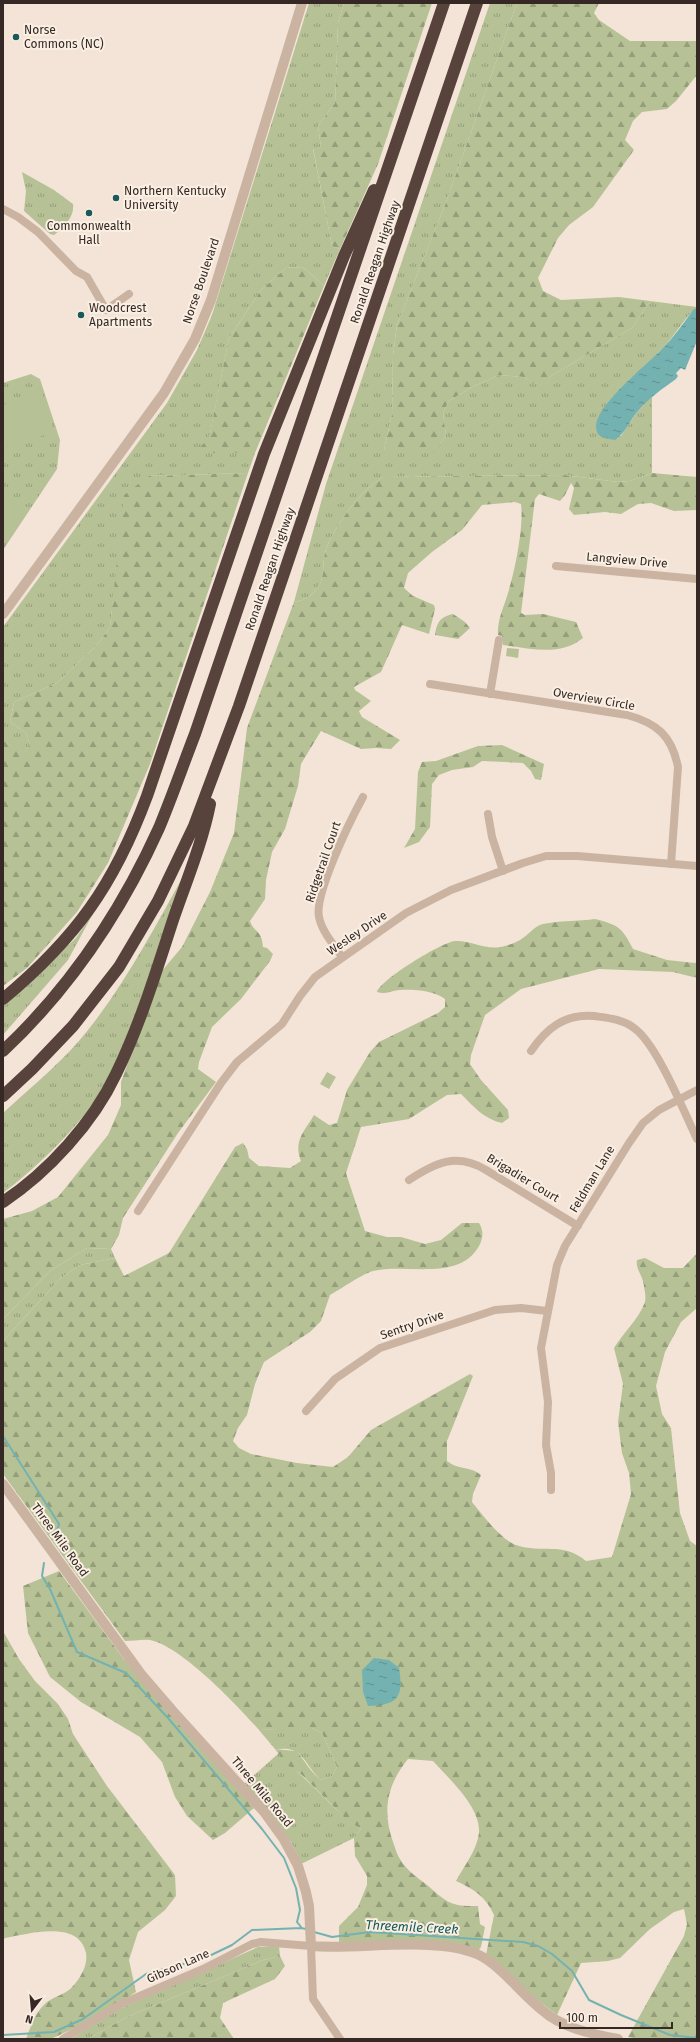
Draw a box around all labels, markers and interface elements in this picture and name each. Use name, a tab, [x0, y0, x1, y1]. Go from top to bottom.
place label: Norse Commons (NC)	[24, 23, 104, 51]
marker: Norse Commons (NC)	[11, 32, 21, 42]
place label: Northern Kentucky University	[124, 184, 226, 212]
marker: Northern Kentucky University	[111, 193, 121, 203]
street label: Ronald Reagan Highway	[347, 198, 403, 326]
marker: Commonwealth Hall	[84, 208, 94, 218]
place label: Commonwealth Hall	[47, 219, 131, 247]
street label: Norse Boulevard	[180, 236, 222, 326]
place label: Woodcrest Apartments	[89, 301, 153, 329]
marker: Woodcrest Apartments	[76, 310, 86, 320]
street label: Ronald Reagan Highway	[242, 505, 298, 633]
street label: Langview Drive	[586, 549, 668, 571]
street label: Overview Circle	[552, 685, 636, 713]
street label: Ridgetrail Court	[303, 819, 344, 904]
street label: Wesley Drive	[324, 908, 390, 958]
street label: Feldman Lane	[567, 1143, 617, 1215]
street label: Brigadier Court	[484, 1151, 562, 1206]
street label: Sentry Drive	[378, 1308, 446, 1342]
street label: Three Mile Road	[29, 1501, 91, 1579]
street label: Three Mile Road	[229, 1754, 295, 1830]
water label: Threemile Creek	[365, 1917, 459, 1937]
street label: Gibson Lane	[145, 1946, 211, 1986]
north arrow	[12, 1990, 52, 2030]
scale bar	[560, 2004, 672, 2030]
text: 100 m	[566, 2011, 598, 2025]
text: N	[24, 2012, 35, 2026]

